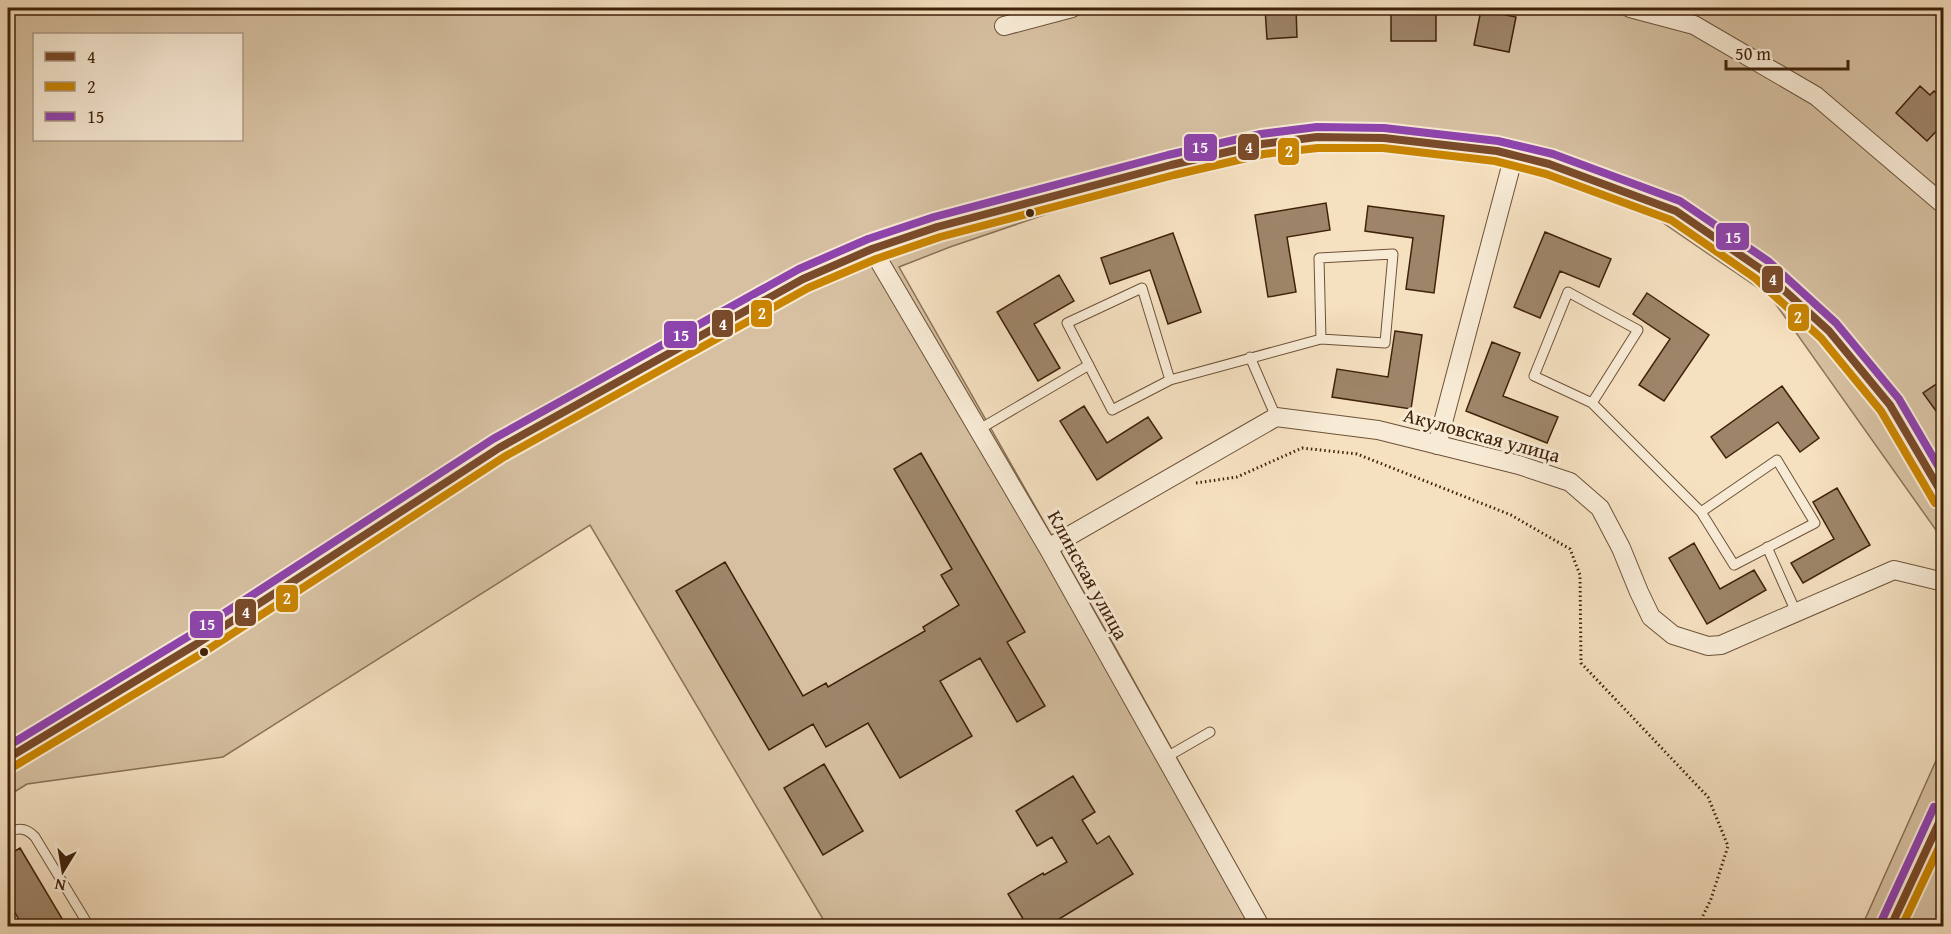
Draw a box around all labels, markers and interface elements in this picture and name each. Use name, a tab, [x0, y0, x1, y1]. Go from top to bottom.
legend	[33, 33, 243, 141]
scale bar	[1726, 33, 1848, 71]
text: 50 m	[1735, 40, 1771, 67]
text: 4	[87, 43, 96, 70]
text: 2	[87, 73, 96, 100]
text: 15	[87, 103, 104, 130]
line badge: 15	[1183, 133, 1218, 162]
line badge: 4	[1237, 133, 1260, 161]
text: 15	[1192, 135, 1208, 159]
text: 4	[1245, 135, 1253, 159]
line badge: 2	[1277, 137, 1300, 166]
text: 2	[1285, 139, 1293, 163]
unlabelled marker	[1024, 207, 1036, 219]
line badge: 15	[1715, 222, 1750, 251]
text: 15	[1725, 225, 1741, 249]
line badge: 4	[1761, 265, 1784, 294]
text: 4	[1769, 267, 1777, 291]
line badge: 2	[750, 299, 773, 328]
text: 2	[758, 301, 766, 325]
line badge: 2	[1787, 303, 1810, 332]
text: 2	[1794, 305, 1802, 329]
line badge: 4	[711, 309, 734, 338]
text: 4	[719, 312, 727, 336]
line badge: 15	[663, 320, 698, 349]
text: 15	[673, 323, 689, 347]
street label: Акуловская улица	[1401, 400, 1564, 469]
street label: Клинская улица	[1041, 505, 1136, 645]
line badge: 2	[275, 584, 299, 613]
text: 2	[283, 586, 291, 610]
line badge: 4	[234, 598, 257, 627]
text: 4	[242, 600, 250, 624]
line badge: 15	[189, 610, 224, 639]
text: 15	[199, 612, 215, 636]
unlabelled marker	[198, 646, 210, 658]
north arrow	[33, 841, 93, 901]
text: N	[52, 873, 68, 899]

